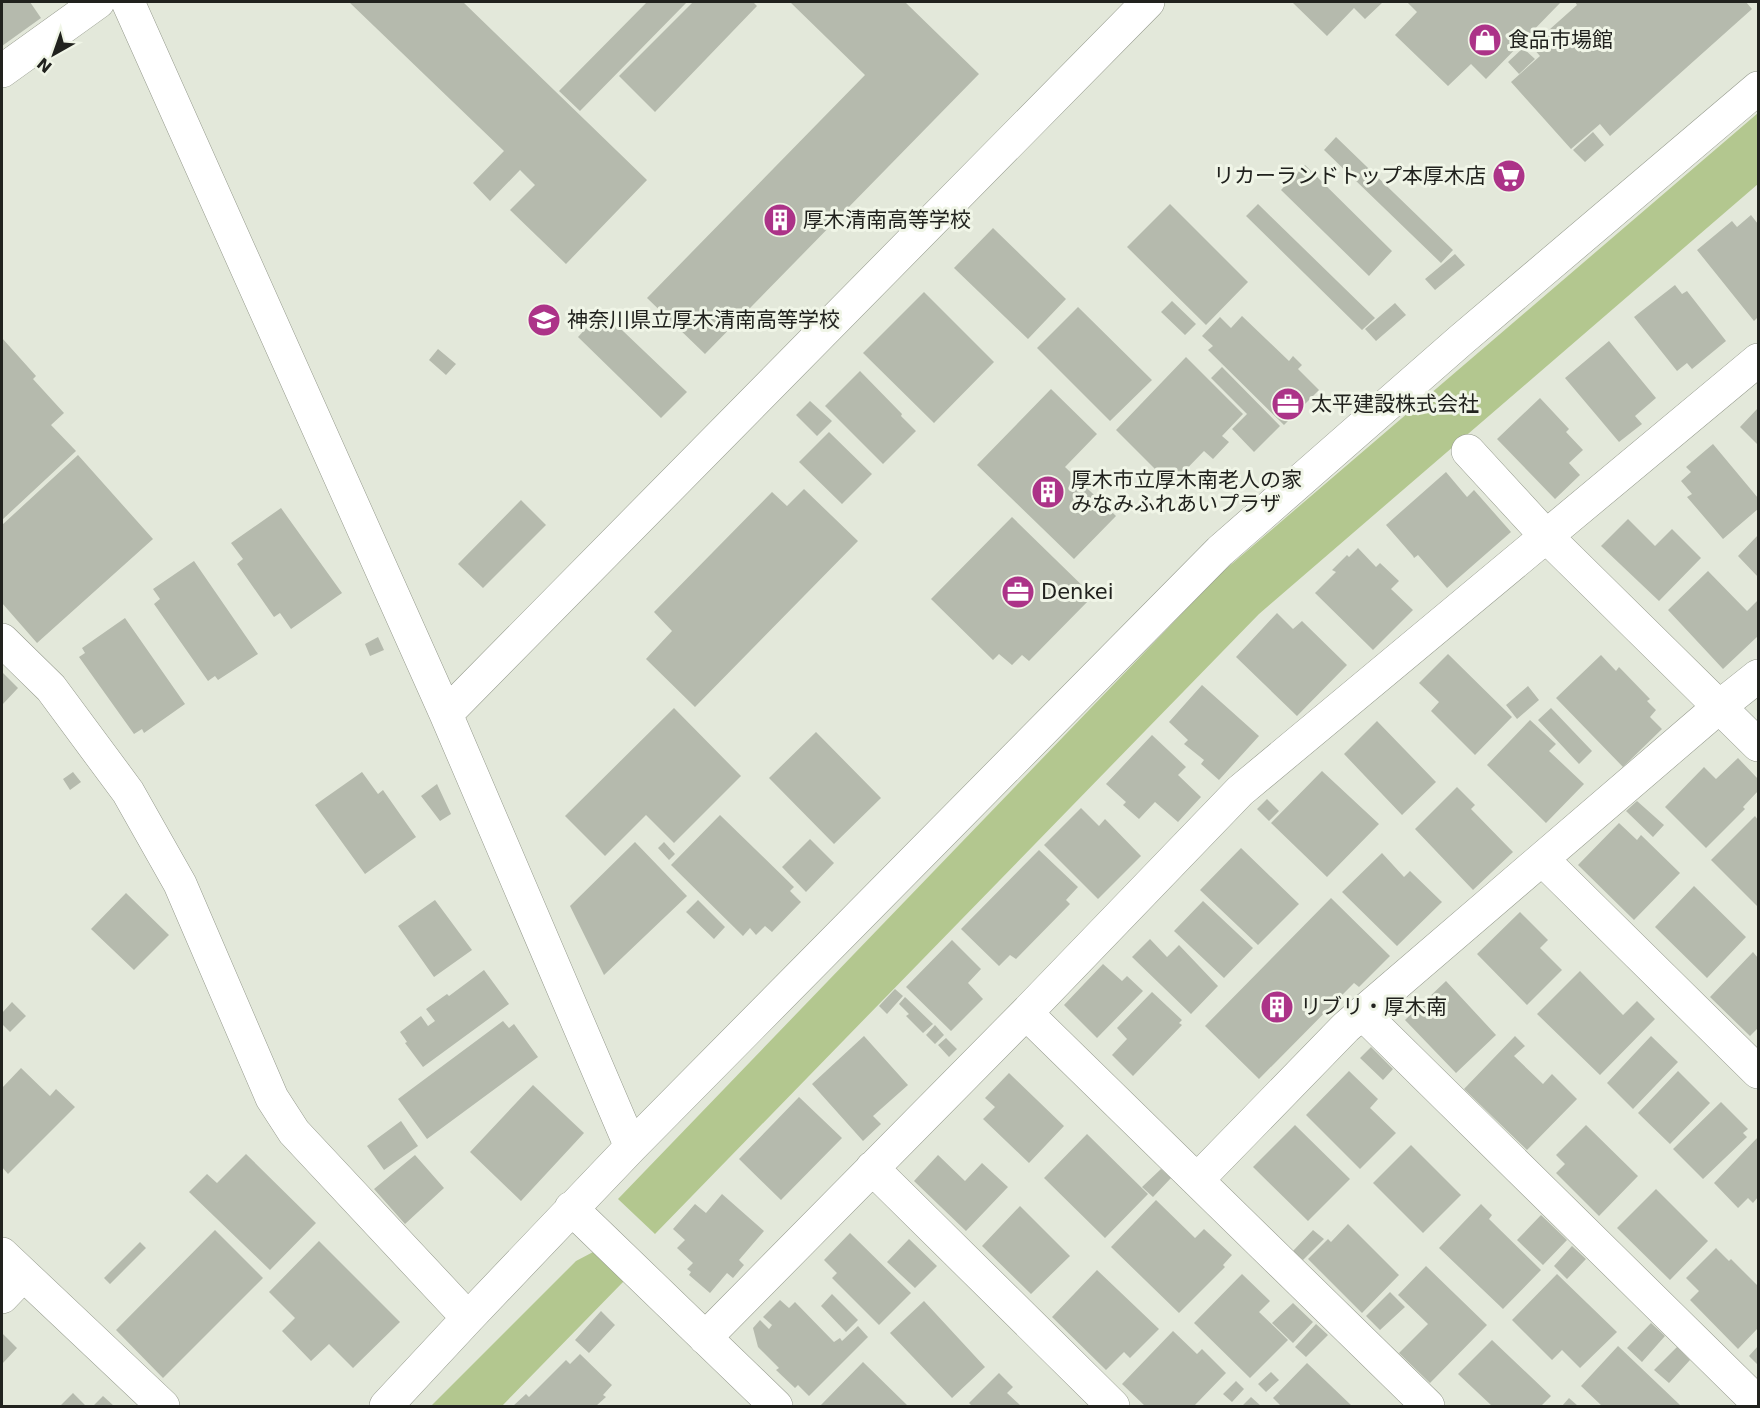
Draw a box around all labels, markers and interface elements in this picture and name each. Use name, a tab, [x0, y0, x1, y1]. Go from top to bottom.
shop icon: 食品市場館	[1467, 22, 1503, 58]
north arrow	[24, 24, 84, 84]
place label: 食品市場館	[1508, 28, 1613, 52]
text: N	[33, 54, 56, 77]
supermarket icon: リカーランドトップ本厚木店	[1491, 158, 1527, 194]
place label: リカーランドトップ本厚木店	[1213, 164, 1486, 188]
building icon: 厚木清南高等学校	[762, 202, 798, 238]
place label: 厚木清南高等学校	[803, 208, 971, 232]
school or university icon: 神奈川県立厚木清南高等学校	[526, 302, 562, 338]
place label: 神奈川県立厚木清南高等学校	[567, 308, 840, 332]
office icon: 太平建設株式会社	[1270, 386, 1306, 422]
place label: 太平建設株式会社	[1311, 392, 1479, 416]
place label: 厚木市立厚木南老人の家 みなみふれあいプラザ	[1071, 468, 1302, 516]
building icon: 厚木市立厚木南老人の家 みなみふれあいプラザ	[1030, 474, 1066, 510]
office icon: Denkei	[1000, 574, 1036, 610]
place label: Denkei	[1041, 580, 1114, 604]
building icon: リブリ・厚木南	[1259, 989, 1295, 1025]
place label: リブリ・厚木南	[1300, 995, 1447, 1019]

